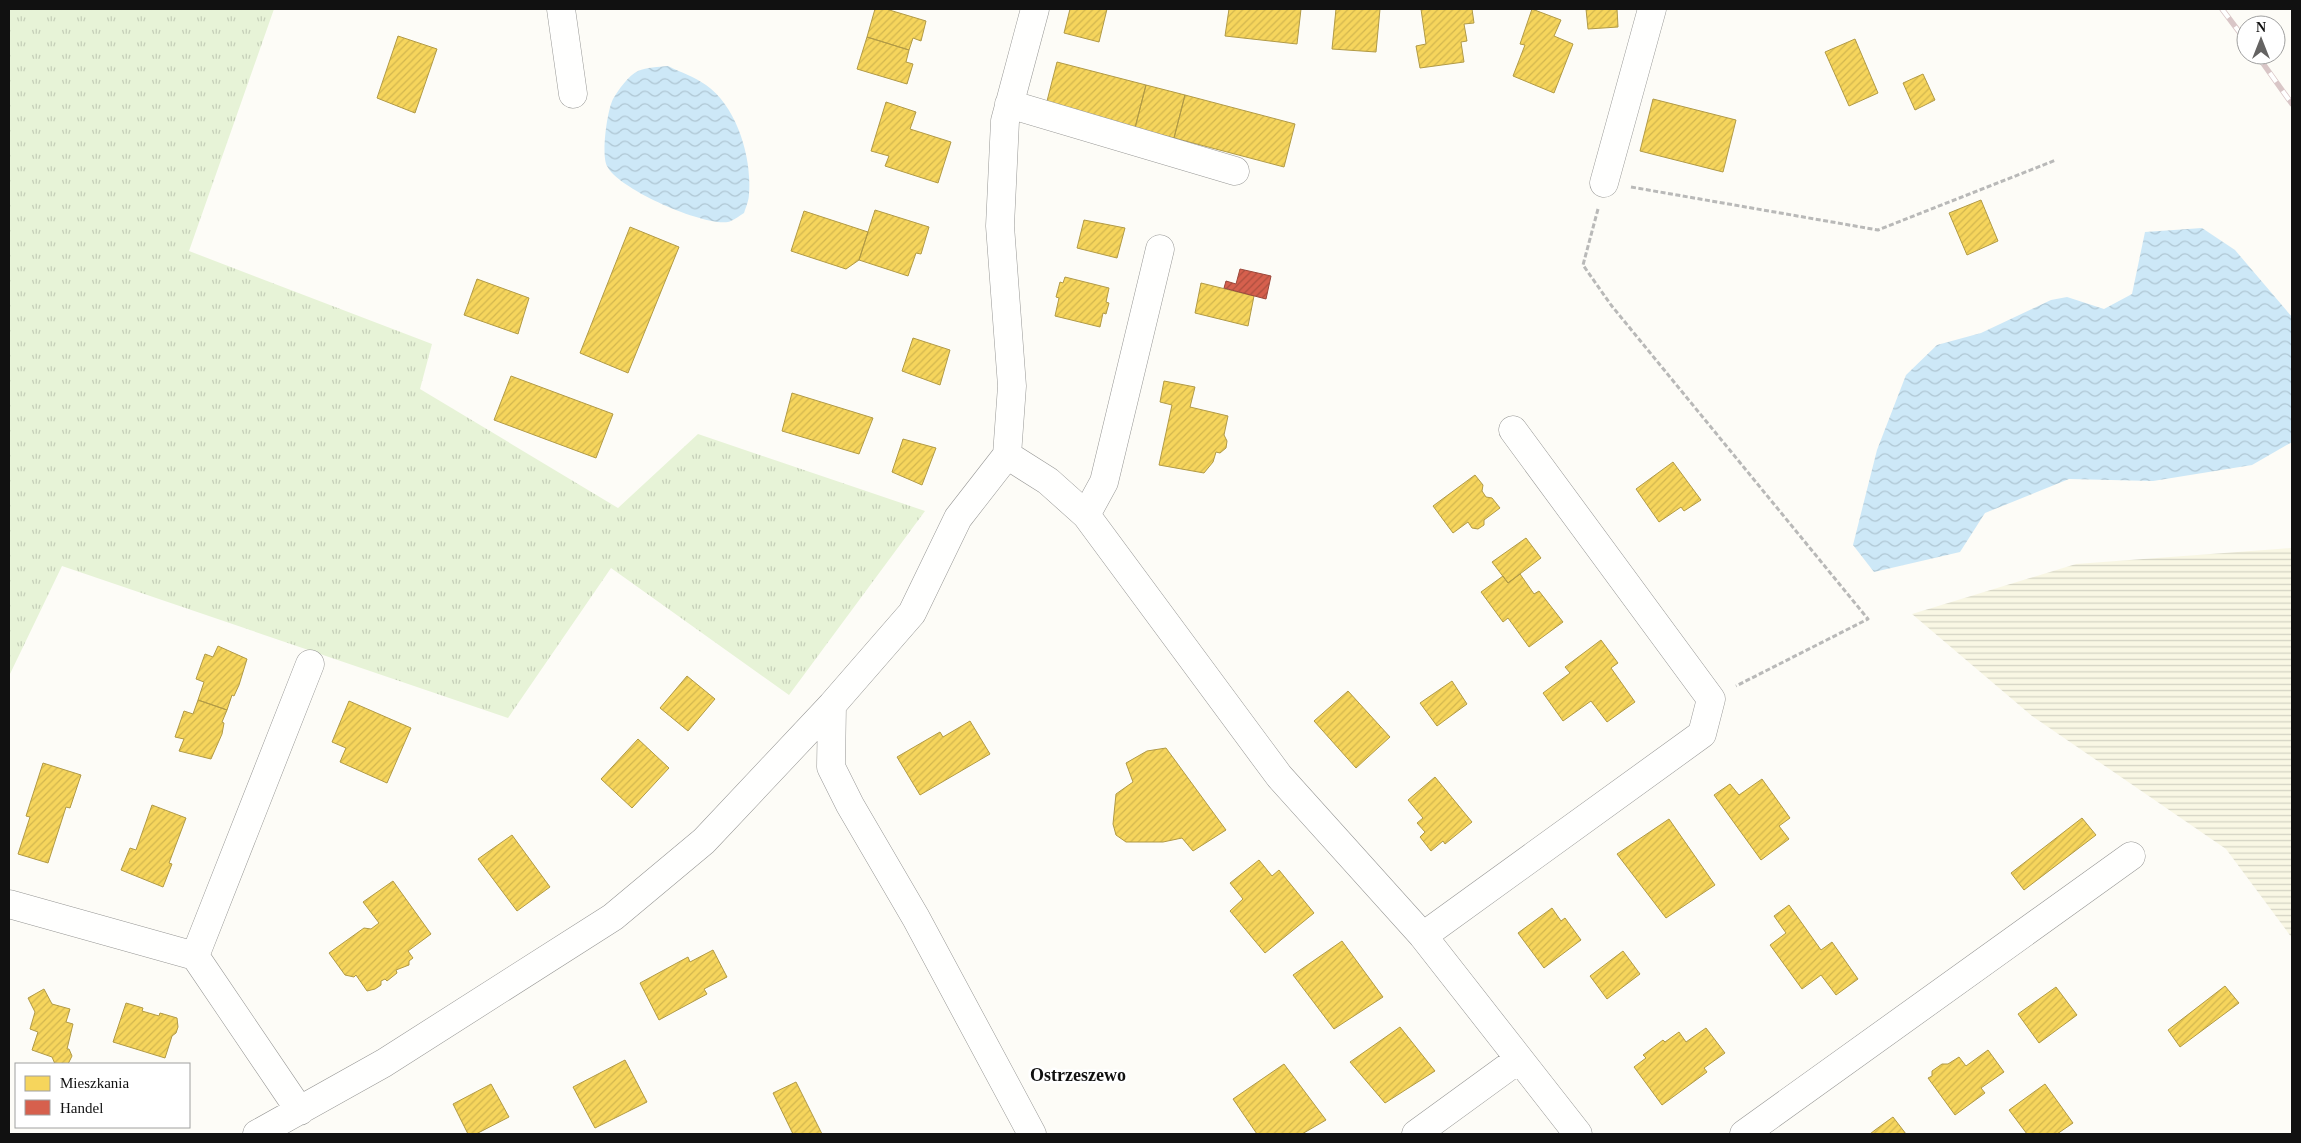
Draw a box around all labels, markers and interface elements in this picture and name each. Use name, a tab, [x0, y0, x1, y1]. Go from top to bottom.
north arrow	[2236, 15, 2286, 65]
text: N	[2256, 20, 2266, 35]
legend	[15, 1063, 190, 1128]
district label: Ostrzeszewo	[1030, 1065, 1126, 1085]
text: Mieszkania	[60, 1075, 129, 1091]
text: Handel	[60, 1100, 103, 1116]

